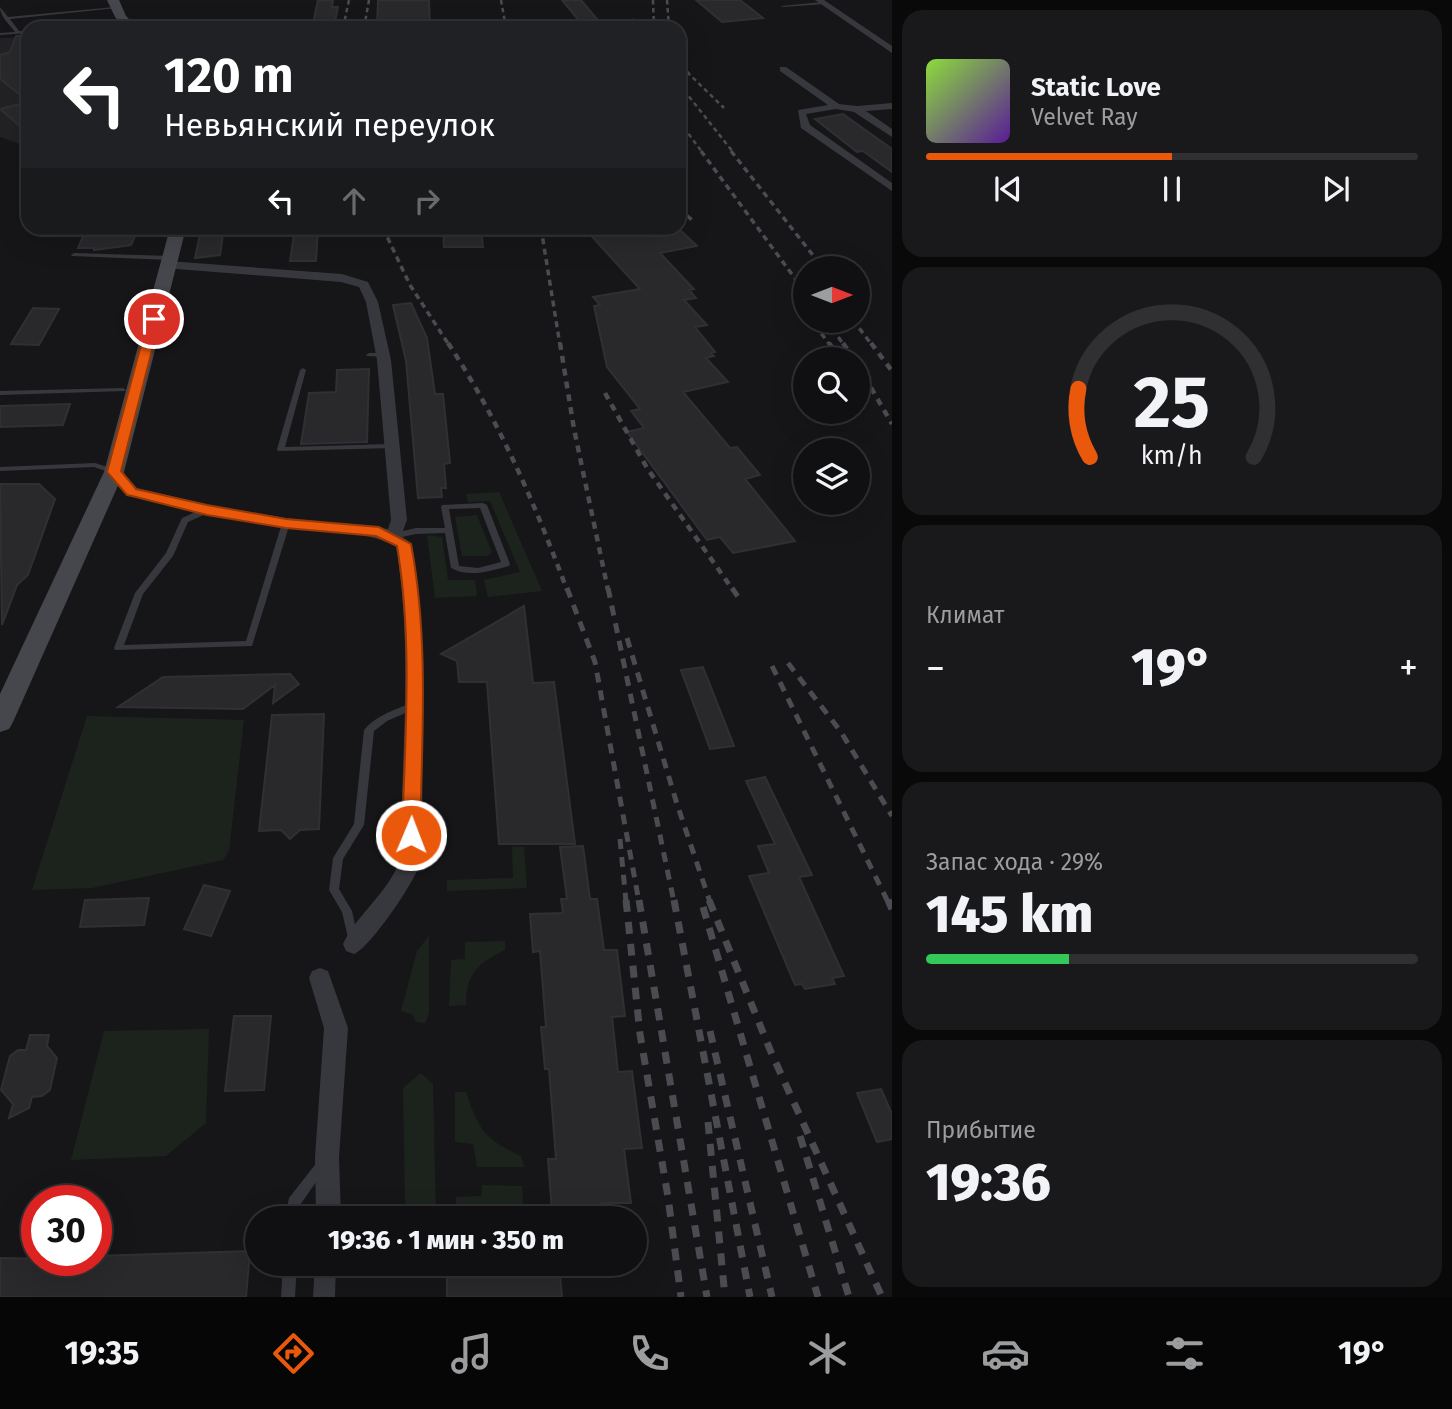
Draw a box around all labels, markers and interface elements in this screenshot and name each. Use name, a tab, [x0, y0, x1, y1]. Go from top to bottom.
text: 120 m	[164, 46, 294, 105]
icon: left	[49, 49, 140, 140]
text: Static Love	[1031, 72, 1161, 103]
text: Velvet Ray	[1031, 103, 1138, 131]
text: Невьянский переулок	[164, 106, 495, 144]
icon: previous	[989, 170, 1027, 208]
icon: pause	[1153, 170, 1191, 208]
icon: next	[1317, 170, 1355, 208]
icon: left	[262, 182, 300, 220]
icon: ahead	[335, 182, 373, 220]
icon: right	[408, 182, 446, 220]
north arrow	[793, 256, 870, 332]
map controls	[793, 256, 870, 515]
pin	[124, 289, 184, 349]
icon: arrive	[135, 300, 173, 338]
button: search	[793, 347, 870, 424]
text: 25	[1134, 360, 1210, 447]
button: layers	[793, 438, 870, 515]
text: km/h	[1141, 441, 1203, 471]
text: Климат	[926, 601, 1004, 629]
text: 19°	[1131, 636, 1213, 699]
text: −	[926, 645, 945, 691]
text: +	[1399, 645, 1418, 691]
position arrow	[374, 798, 448, 872]
text: Запас хода · 29%	[926, 848, 1103, 876]
text: 145 km	[926, 883, 1093, 946]
text: Прибытие	[926, 1116, 1036, 1144]
text: 19:36	[926, 1151, 1051, 1214]
speed limit sign: 30	[21, 1185, 112, 1276]
text: 19:36 · 1 мин · 350 m	[328, 1225, 564, 1256]
icon: directions	[269, 1329, 318, 1378]
icon: music	[447, 1329, 496, 1378]
icon: phone	[625, 1329, 674, 1378]
icon: climate	[803, 1329, 852, 1378]
icon: car	[981, 1329, 1030, 1378]
icon: filters	[1160, 1329, 1209, 1378]
text: 19:35	[65, 1334, 139, 1372]
text: 19°	[1338, 1334, 1387, 1372]

